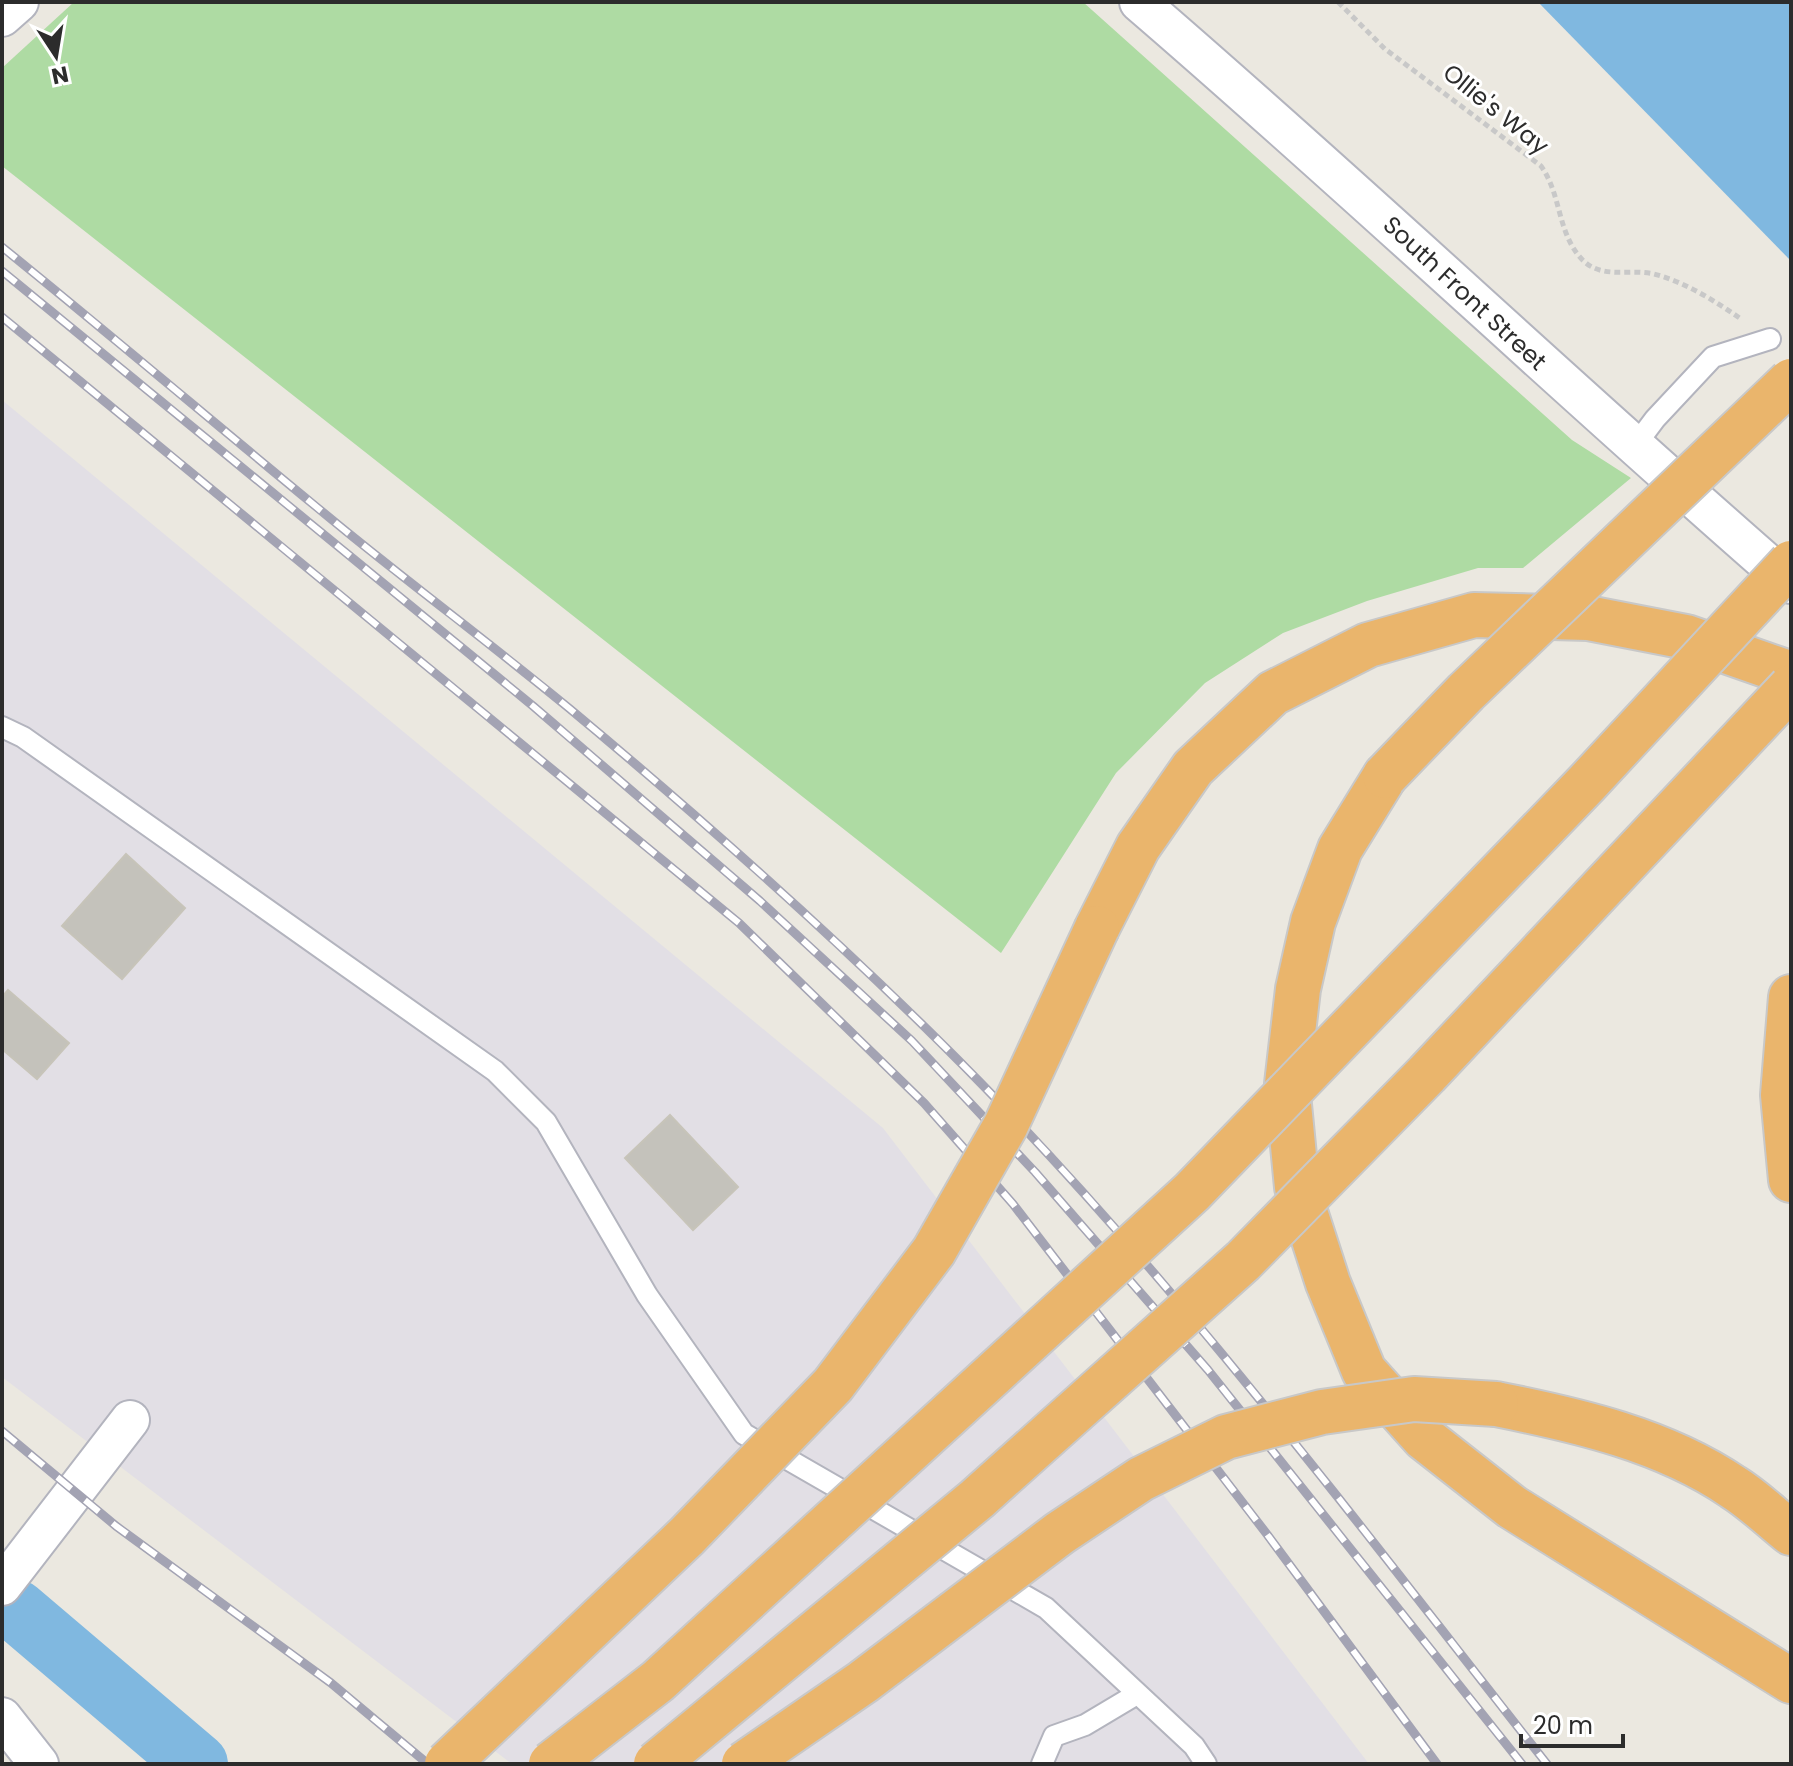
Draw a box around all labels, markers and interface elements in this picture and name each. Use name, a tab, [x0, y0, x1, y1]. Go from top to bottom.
north arrow	[16, 16, 96, 96]
street label: Ollie's Way	[1436, 56, 1556, 162]
text: N	[49, 58, 71, 92]
street label: South Front Street	[1376, 208, 1554, 378]
scale bar	[1521, 1698, 1623, 1748]
text: 20 m	[1533, 1709, 1593, 1742]

